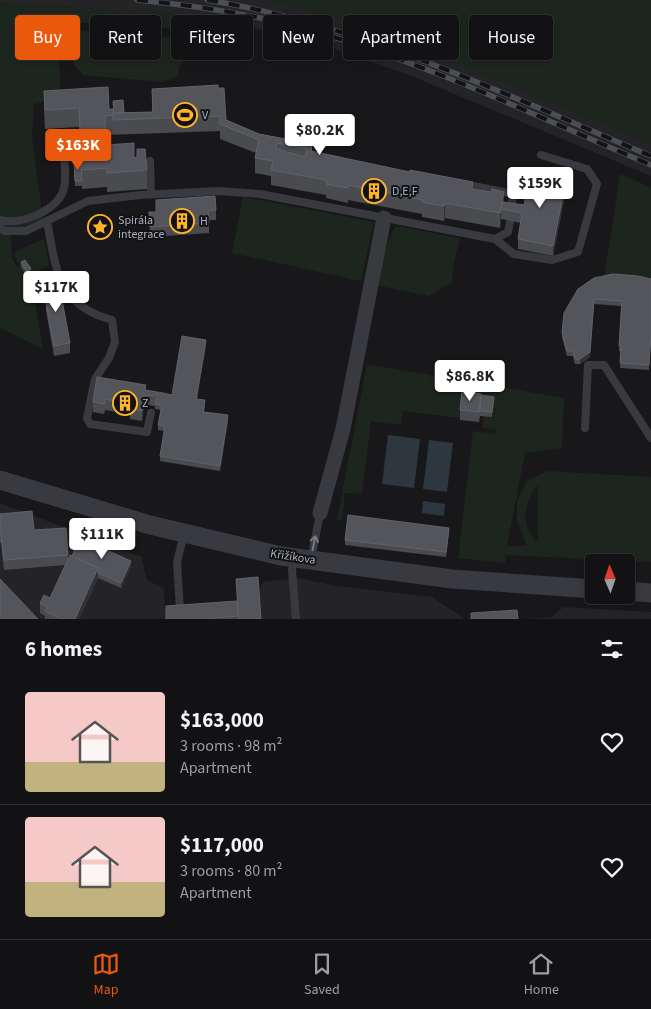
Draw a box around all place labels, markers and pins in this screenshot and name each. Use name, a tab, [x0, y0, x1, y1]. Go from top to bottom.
sports icon: V	[172, 102, 198, 128]
place label: V	[202, 107, 209, 124]
pin: $80.2K	[279, 114, 361, 156]
pin: $163K	[43, 128, 113, 171]
pin: $159K	[505, 166, 575, 209]
building icon: D,E,F	[361, 178, 387, 204]
place label: D,E,F	[392, 183, 418, 200]
building icon: H	[169, 208, 195, 234]
place label: Spirála integrace	[118, 212, 164, 243]
place label: H	[200, 213, 208, 230]
place icon: Spirála integrace	[87, 214, 113, 240]
pin: $117K	[21, 270, 91, 313]
pin: $86.8K	[429, 360, 511, 402]
building icon: Z	[112, 390, 138, 416]
place label: Z	[142, 395, 148, 412]
pin: $111K	[67, 518, 137, 560]

